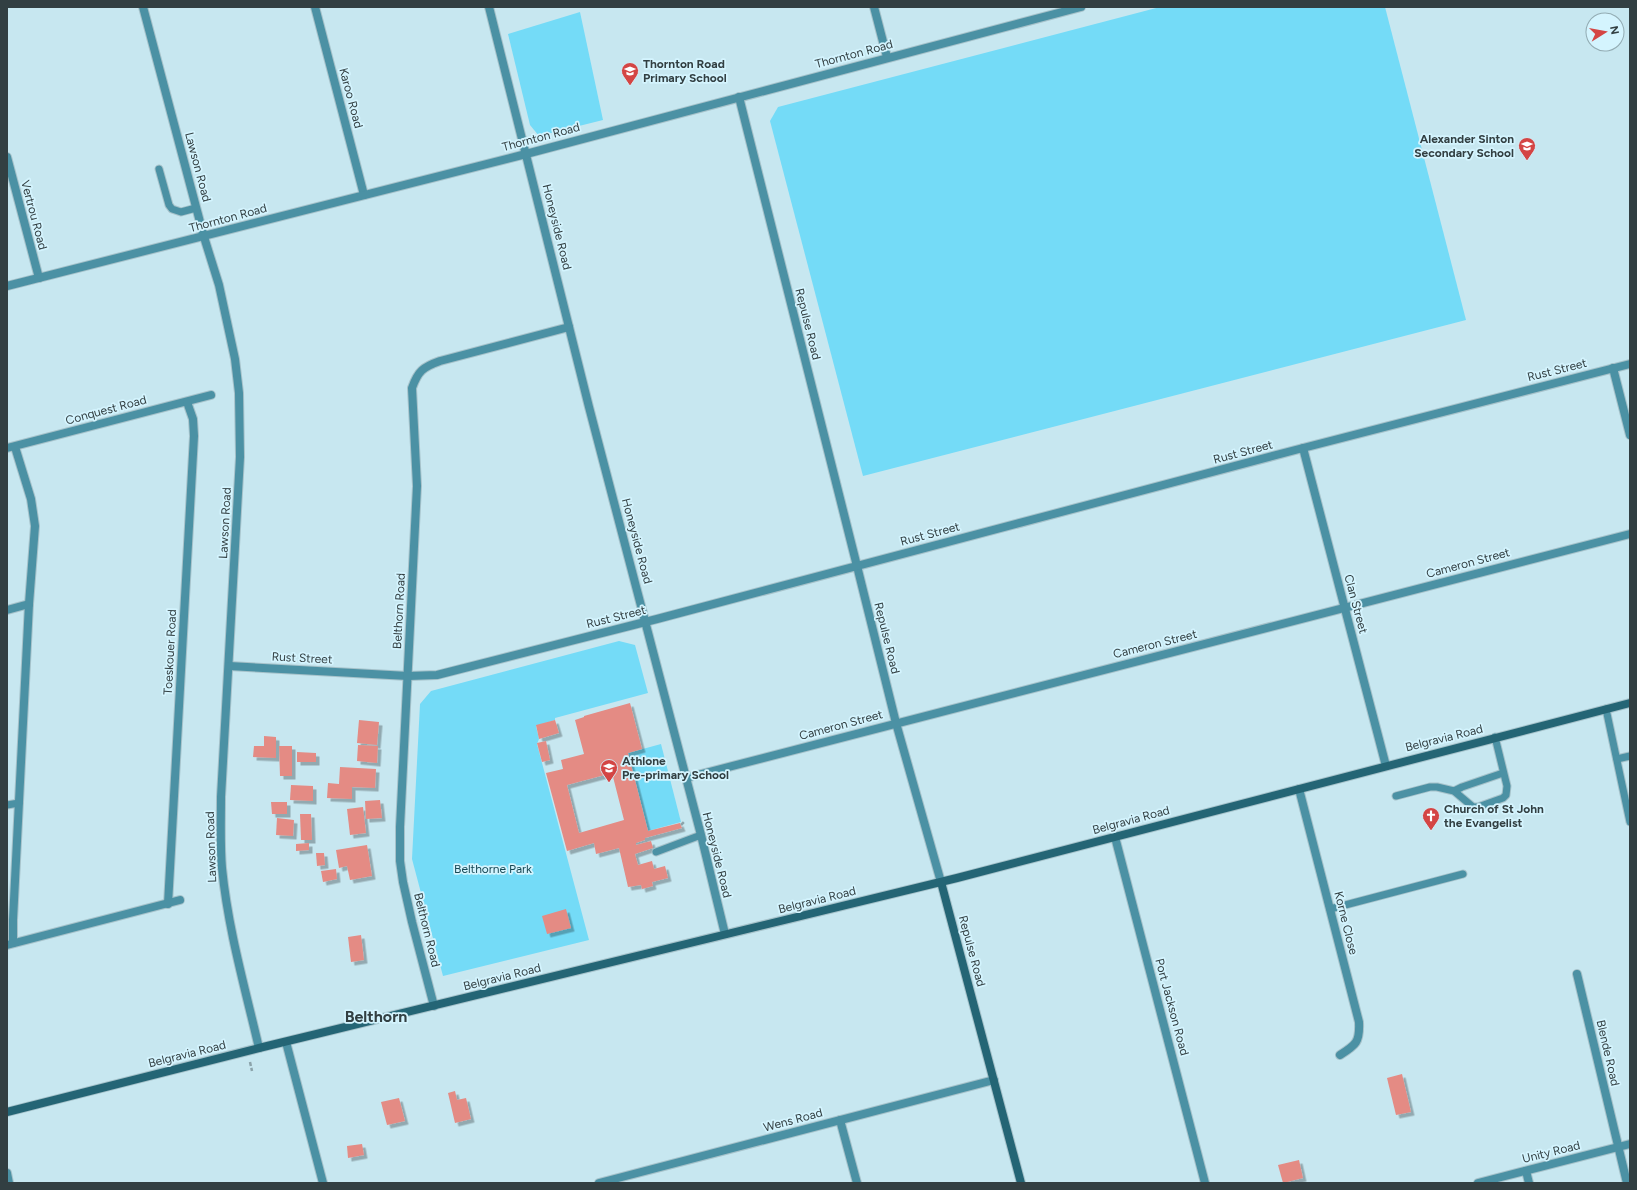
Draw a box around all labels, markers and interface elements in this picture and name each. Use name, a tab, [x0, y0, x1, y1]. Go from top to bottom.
north arrow	[1585, 12, 1625, 52]
text: N	[1607, 25, 1622, 36]
street label: Thornton Road	[814, 37, 894, 71]
place label: Thornton Road Primary School	[643, 57, 727, 85]
school or university icon: Thornton Road Primary School	[620, 61, 640, 86]
street label: Karoo Road	[336, 66, 366, 130]
street label: Thornton Road	[501, 120, 581, 154]
street label: Lawson Road	[182, 131, 214, 203]
place label: Alexander Sinton Secondary School	[1414, 132, 1514, 160]
school or university icon: Alexander Sinton Secondary School	[1517, 136, 1537, 161]
street label: Vertrou Road	[18, 179, 50, 251]
street label: Honeyside Road	[540, 183, 574, 271]
street label: Thornton Road	[188, 201, 268, 235]
street label: Repulse Road	[792, 287, 824, 361]
street label: Rust Street	[1526, 356, 1589, 384]
street label: Conquest Road	[64, 392, 148, 428]
street label: Rust Street	[1212, 437, 1275, 467]
street label: Lawson Road	[216, 487, 234, 559]
street label: Honeyside Road	[619, 497, 655, 585]
street label: Rust Street	[899, 519, 962, 549]
street label: Cameron Street	[1425, 545, 1512, 581]
street label: Belthorn Road	[390, 573, 408, 649]
street label: Clan Street	[1341, 573, 1371, 636]
street label: Repulse Road	[871, 601, 903, 675]
street label: Rust Street	[585, 603, 648, 631]
street label: Toeskouer Road	[161, 609, 179, 695]
street label: Cameron Street	[1112, 627, 1199, 661]
street label: Rust Street	[271, 649, 333, 667]
street label: Cameron Street	[798, 707, 885, 743]
street label: Belgravia Road	[1404, 722, 1484, 754]
place label: Athlone Pre-primary School	[622, 754, 729, 782]
school or university icon: Athlone Pre-primary School	[599, 758, 619, 783]
place label: Church of St John the Evangelist	[1444, 802, 1544, 830]
street label: Belgravia Road	[1091, 803, 1171, 837]
church icon: Church of St John the Evangelist	[1421, 806, 1441, 831]
street label: Lawson Road	[203, 811, 219, 883]
street label: Honeyside Road	[700, 811, 734, 899]
park label: Belthorne Park	[454, 862, 532, 876]
street label: Belgravia Road	[777, 884, 857, 916]
street label: Korne Close	[1331, 890, 1361, 957]
street label: Belthorn Road	[411, 891, 443, 969]
street label: Repulse Road	[956, 914, 988, 988]
street label: Port Jackson Road	[1152, 957, 1192, 1057]
street label: Belgravia Road	[462, 961, 542, 993]
district label: Belthorn	[345, 1007, 407, 1026]
street label: Blende Road	[1594, 1019, 1622, 1087]
street label: Belgravia Road	[147, 1038, 227, 1070]
street label: Wens Road	[762, 1105, 824, 1135]
street label: Unity Road	[1520, 1138, 1582, 1166]

